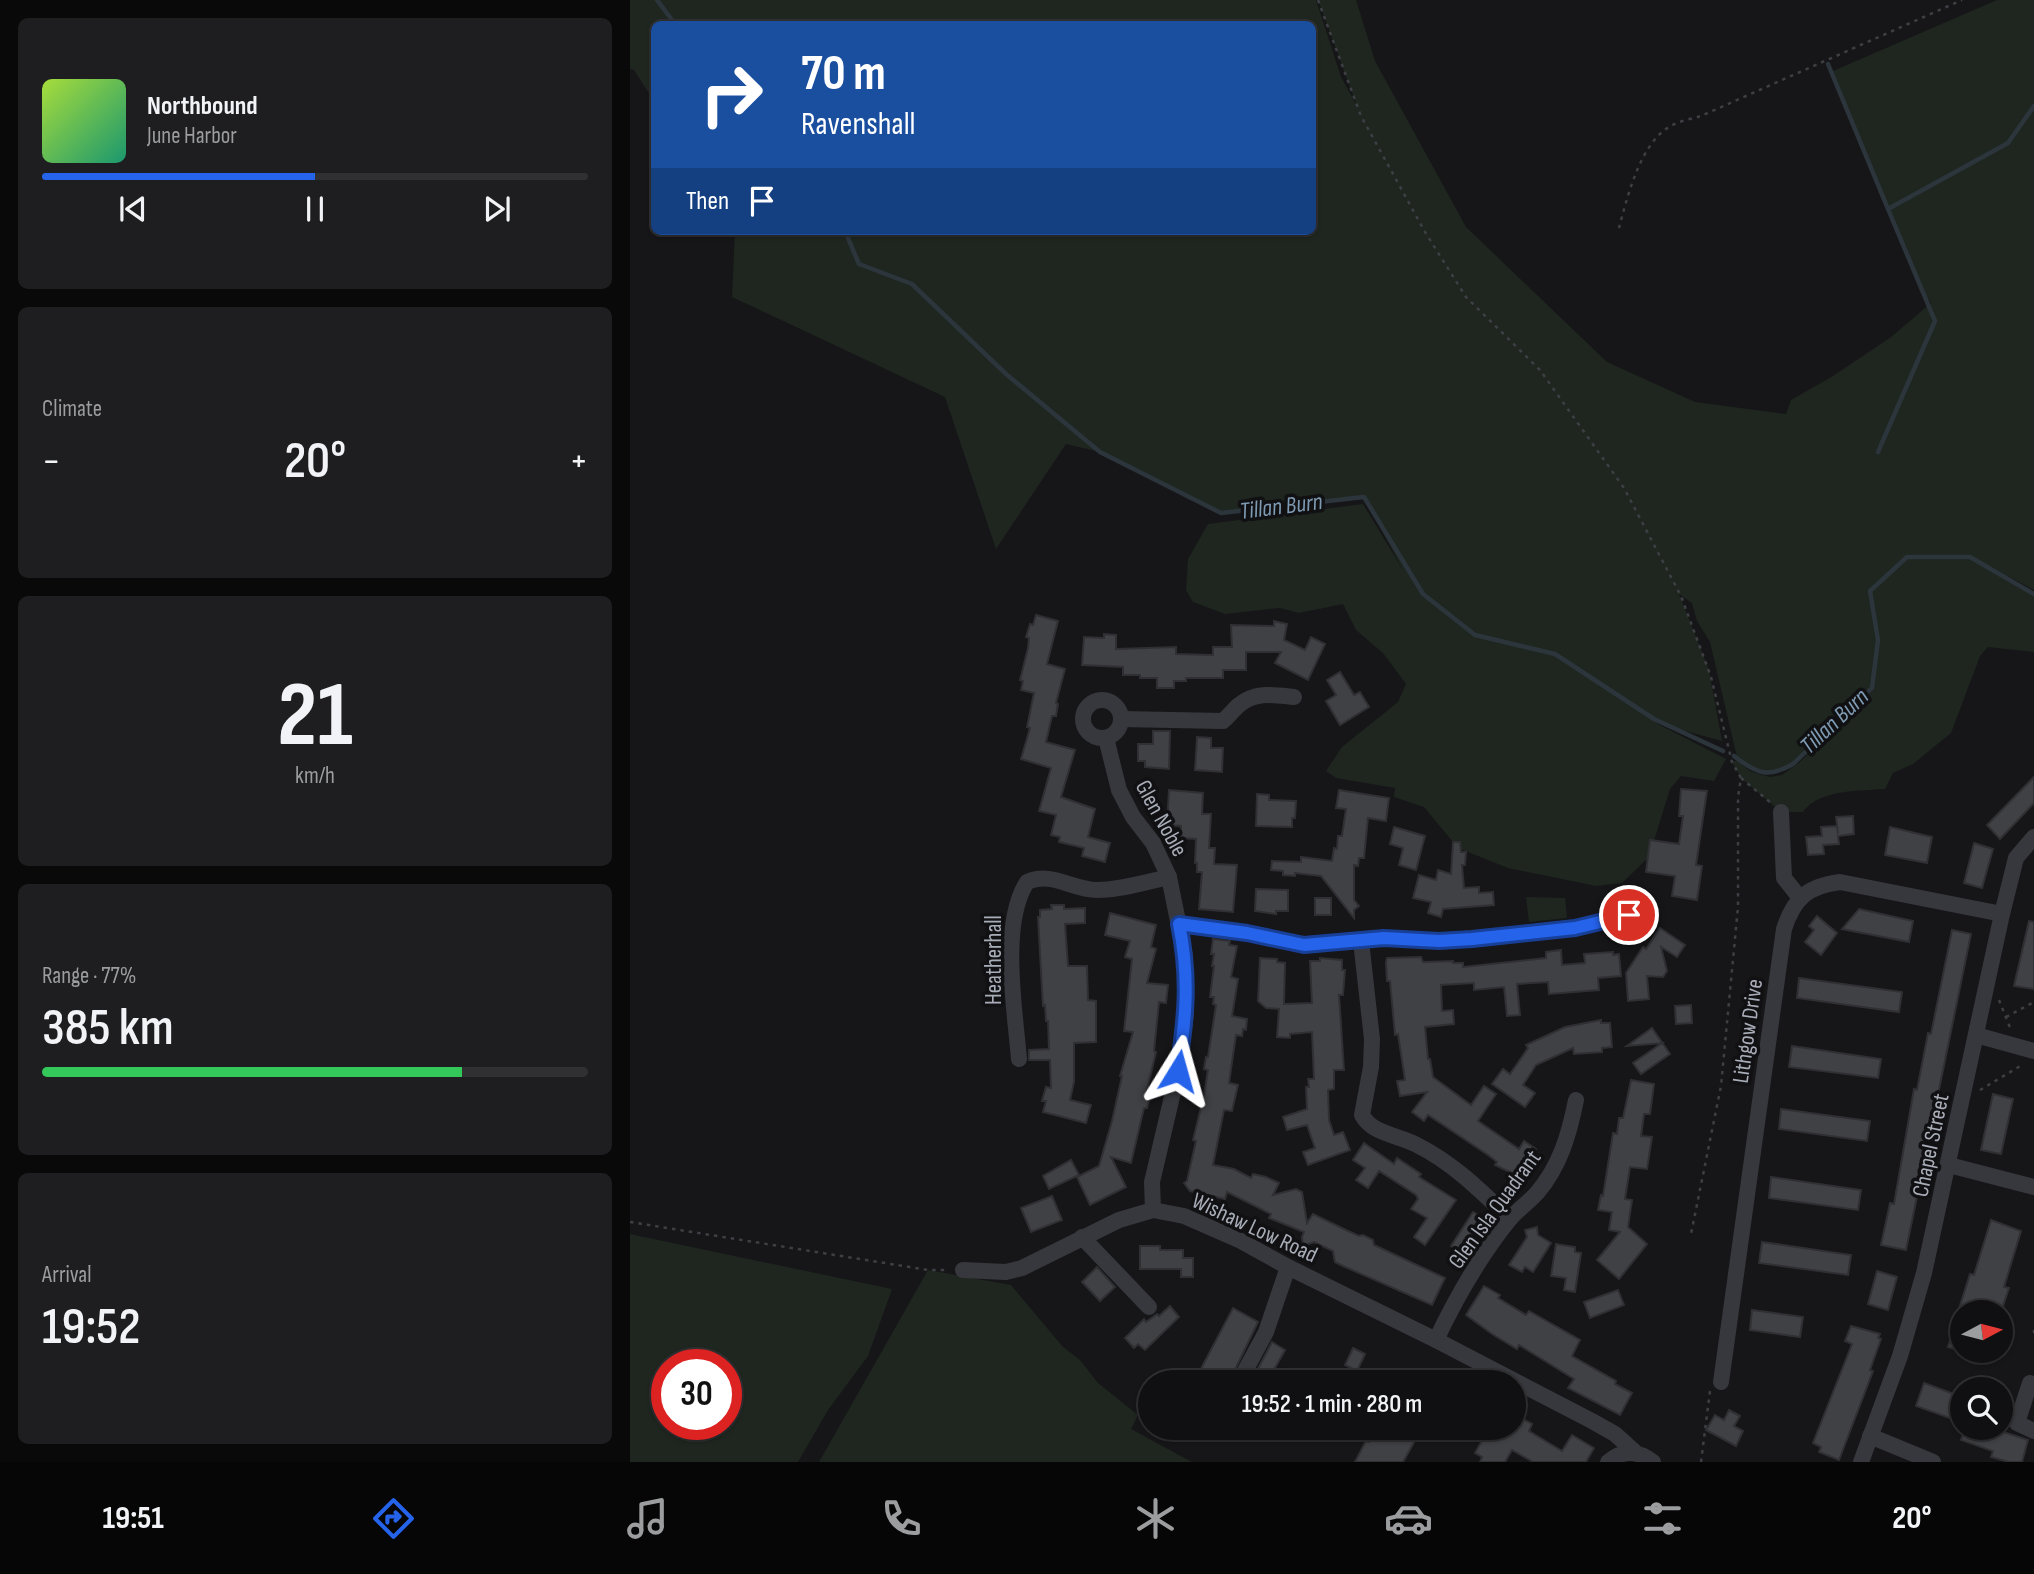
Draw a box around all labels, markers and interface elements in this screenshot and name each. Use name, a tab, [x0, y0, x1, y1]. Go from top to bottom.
text: 70 m	[801, 45, 886, 104]
icon: right	[686, 49, 777, 140]
text: Northbound	[147, 91, 258, 122]
text: Ravenshall	[801, 105, 916, 144]
text: June Harbor	[147, 122, 237, 150]
icon: arrive	[743, 182, 781, 220]
text: Then	[686, 186, 729, 217]
icon: previous	[114, 190, 152, 228]
icon: pause	[296, 190, 334, 228]
icon: next	[478, 190, 516, 228]
text: Climate	[42, 395, 102, 423]
text: 20°	[284, 430, 346, 493]
text: −	[42, 439, 61, 484]
text: +	[569, 439, 588, 484]
water label: Tillan Burn	[1238, 487, 1324, 526]
text: 21	[277, 662, 353, 771]
water label: Tillan Burn	[1794, 682, 1875, 760]
text: km/h	[295, 762, 335, 790]
street label: Glen Noble	[1129, 775, 1193, 862]
pin	[1599, 885, 1659, 945]
icon: arrive	[1610, 896, 1648, 934]
street label: Heatherhall	[980, 915, 1008, 1005]
text: Range · 77%	[42, 962, 136, 990]
street label: Lithgow Drive	[1727, 977, 1769, 1085]
text: 385 km	[42, 997, 174, 1060]
position arrow	[1141, 1034, 1215, 1108]
street label: Chapel Street	[1906, 1091, 1956, 1200]
street label: Glen Isla Quadrant	[1442, 1145, 1547, 1274]
street label: Wishaw Low Road	[1187, 1187, 1322, 1269]
text: Arrival	[42, 1261, 91, 1289]
text: 19:52	[42, 1296, 141, 1359]
north arrow	[1950, 1300, 2012, 1363]
map controls	[1950, 1300, 2013, 1440]
speed limit sign: 30	[651, 1349, 742, 1440]
button: search	[1950, 1377, 2013, 1440]
text: 19:52 · 1 min · 280 m	[1242, 1389, 1422, 1420]
icon: directions	[369, 1494, 418, 1543]
icon: music	[623, 1494, 672, 1543]
icon: phone	[877, 1494, 926, 1543]
icon: climate	[1131, 1494, 1180, 1543]
icon: car	[1384, 1494, 1433, 1543]
icon: filters	[1638, 1494, 1687, 1543]
text: 19:51	[102, 1499, 164, 1538]
text: 20°	[1892, 1499, 1932, 1538]

